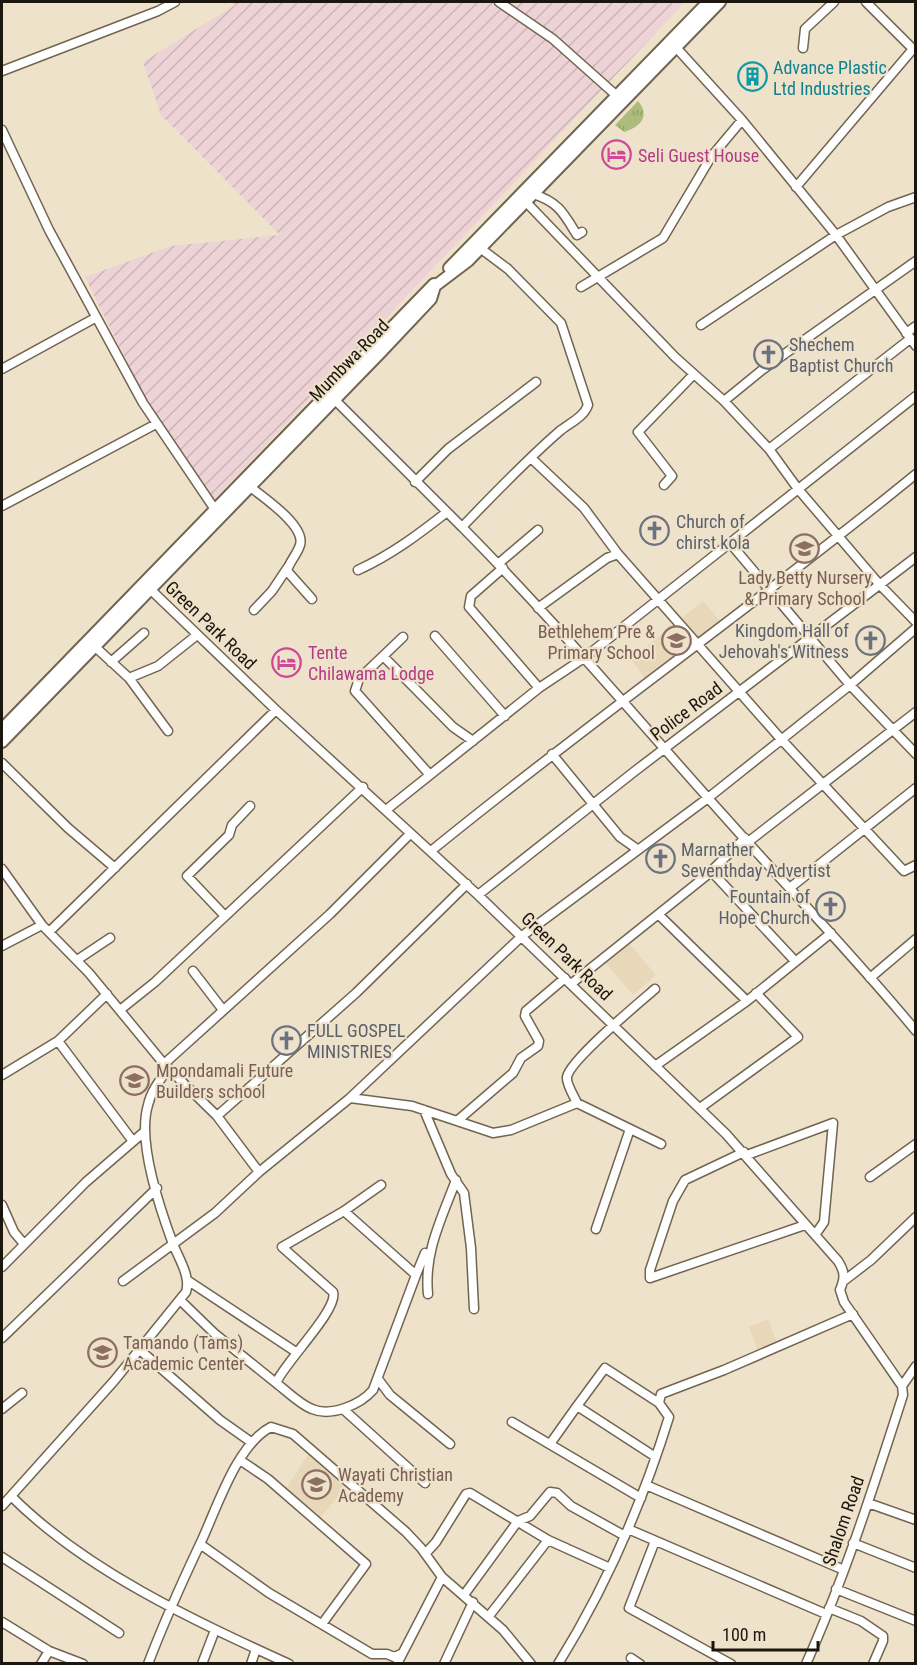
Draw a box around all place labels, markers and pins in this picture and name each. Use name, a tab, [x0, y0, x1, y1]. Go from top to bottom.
place label: Advance Plastic Ltd Industries	[773, 57, 887, 99]
building icon: Advance Plastic Ltd Industries	[736, 61, 768, 93]
hotel icon: Seli Guest House	[601, 139, 633, 171]
place label: Seli Guest House	[638, 145, 759, 166]
place label: Shechem Baptist Church	[789, 334, 893, 376]
church icon: Shechem Baptist Church	[752, 338, 784, 370]
place label: Church of chirst kola	[676, 511, 750, 553]
church icon: Church of chirst kola	[639, 515, 671, 547]
school or university icon: Lady Betty Nursery & Primary School	[789, 532, 821, 564]
place label: Lady Betty Nursery & Primary School	[738, 567, 872, 609]
place label: Kingdom Hall of Jehovah's Witness	[719, 620, 849, 662]
place label: Bethlehem Pre & Primary School	[538, 621, 655, 663]
church icon: Kingdom Hall of Jehovah's Witness	[854, 624, 886, 656]
school or university icon: Bethlehem Pre & Primary School	[660, 625, 692, 657]
place label: Tente Chilawama Lodge	[308, 642, 434, 684]
hotel icon: Tente Chilawama Lodge	[271, 646, 303, 678]
place label: Marnather Seventhday Advertist	[681, 839, 831, 881]
church icon: Marnather Seventhday Advertist	[644, 843, 676, 875]
place label: Fountain of Hope Church	[718, 886, 810, 928]
church icon: Fountain of Hope Church	[815, 890, 847, 922]
place label: FULL GOSPEL MINISTRIES	[307, 1020, 406, 1062]
church icon: FULL GOSPEL MINISTRIES	[270, 1024, 302, 1056]
place label: Mpondamali Future Builders school	[156, 1060, 293, 1102]
school or university icon: Mpondamali Future Builders school	[119, 1064, 151, 1096]
place label: Tamando (Tams) Academic Center	[123, 1332, 245, 1374]
school or university icon: Tamando (Tams) Academic Center	[86, 1336, 118, 1368]
place label: Wayati Christian Academy	[338, 1464, 453, 1506]
school or university icon: Wayati Christian Academy	[301, 1468, 333, 1500]

